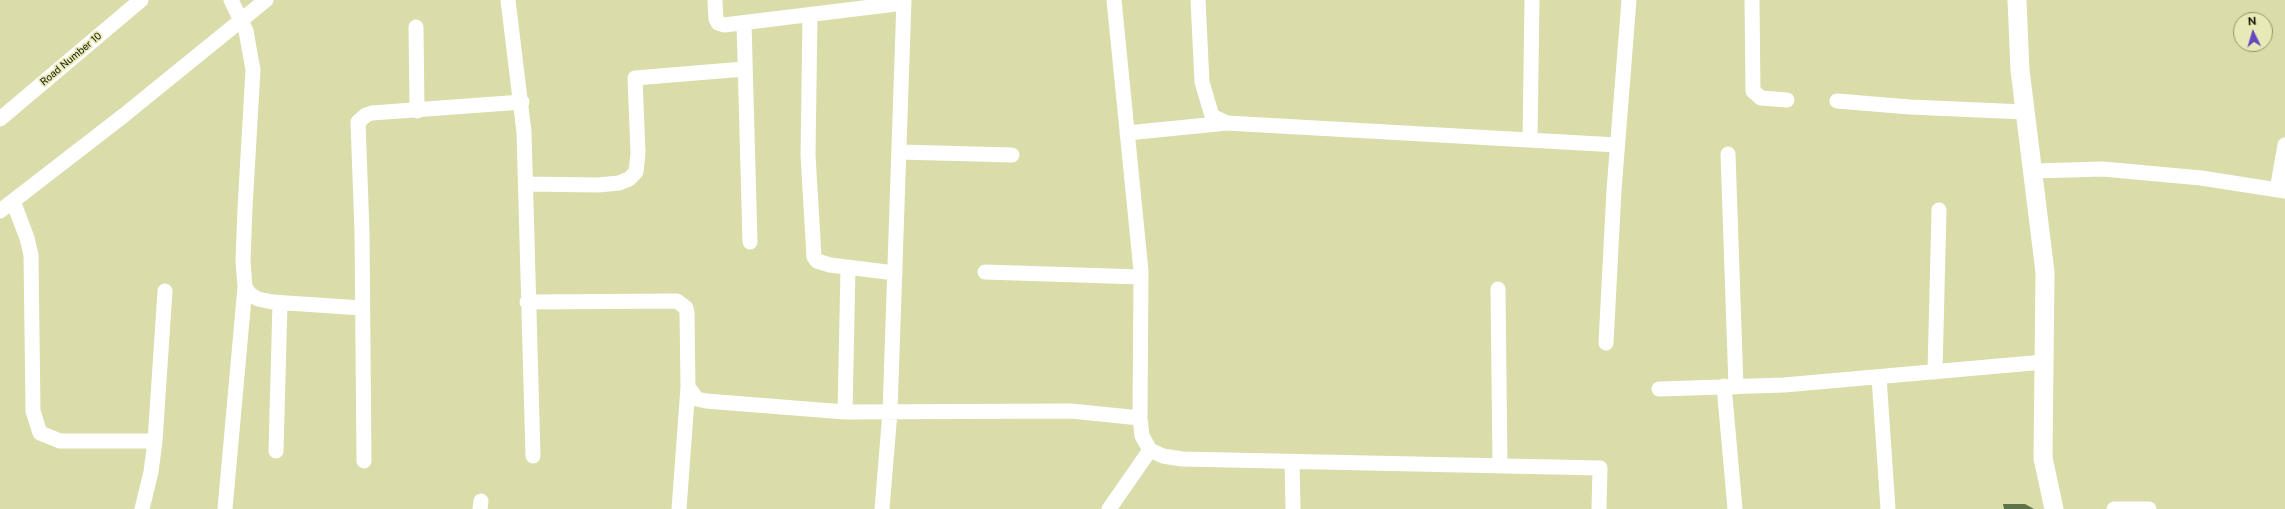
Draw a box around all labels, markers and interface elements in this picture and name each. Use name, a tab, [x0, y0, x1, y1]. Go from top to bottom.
north arrow	[2233, 12, 2273, 52]
text: N	[2247, 15, 2257, 27]
street label: Road Number 10	[38, 30, 104, 88]

